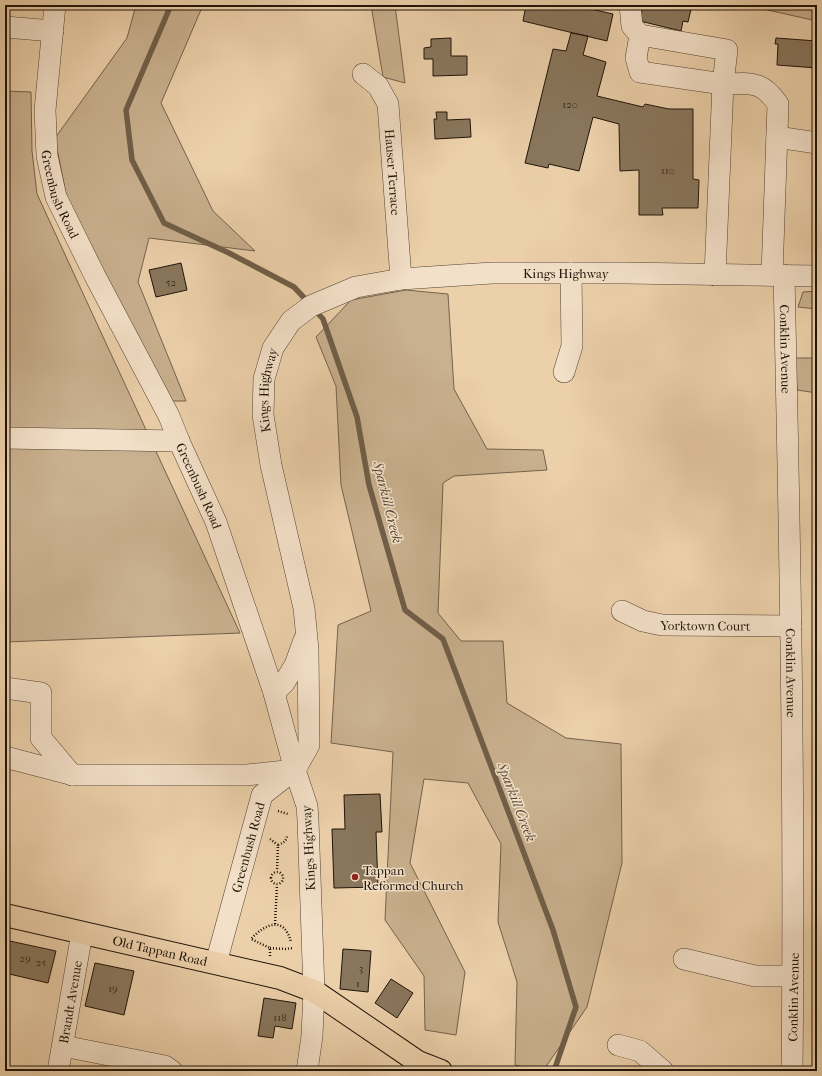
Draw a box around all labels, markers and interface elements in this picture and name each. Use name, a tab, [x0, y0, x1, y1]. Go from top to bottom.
house number: 120	[562, 98, 578, 111]
street label: Hauser Terrace	[382, 128, 403, 216]
street label: Greenbush Road	[39, 150, 83, 242]
house number: 110	[661, 164, 675, 177]
street label: Kings Highway	[523, 266, 610, 281]
house number: 52	[166, 276, 177, 289]
street label: Conklin Avenue	[777, 304, 794, 394]
street label: Kings Highway	[256, 345, 281, 434]
street label: Greenbush Road	[173, 441, 225, 532]
water label: Sparkill Creek	[369, 459, 406, 545]
street label: Yorktown Court	[659, 618, 751, 634]
street label: Conklin Avenue	[783, 628, 799, 718]
water label: Sparkill Creek	[493, 759, 539, 844]
street label: Greenbush Road	[229, 800, 268, 894]
street label: Kings Highway	[299, 804, 318, 891]
place label: Tappan Reformed Church	[363, 863, 464, 893]
marker: Tappan Reformed Church	[350, 872, 360, 882]
street label: Old Tappan Road	[111, 933, 210, 969]
house number: 29	[19, 952, 31, 965]
street label: Conklin Avenue	[785, 952, 802, 1042]
house number: 25	[36, 956, 46, 969]
street label: Brandt Avenue	[56, 959, 85, 1045]
house number: 3	[359, 962, 363, 975]
house number: 1	[356, 977, 360, 990]
house number: 19	[108, 982, 118, 995]
house number: 118	[273, 1011, 287, 1024]

